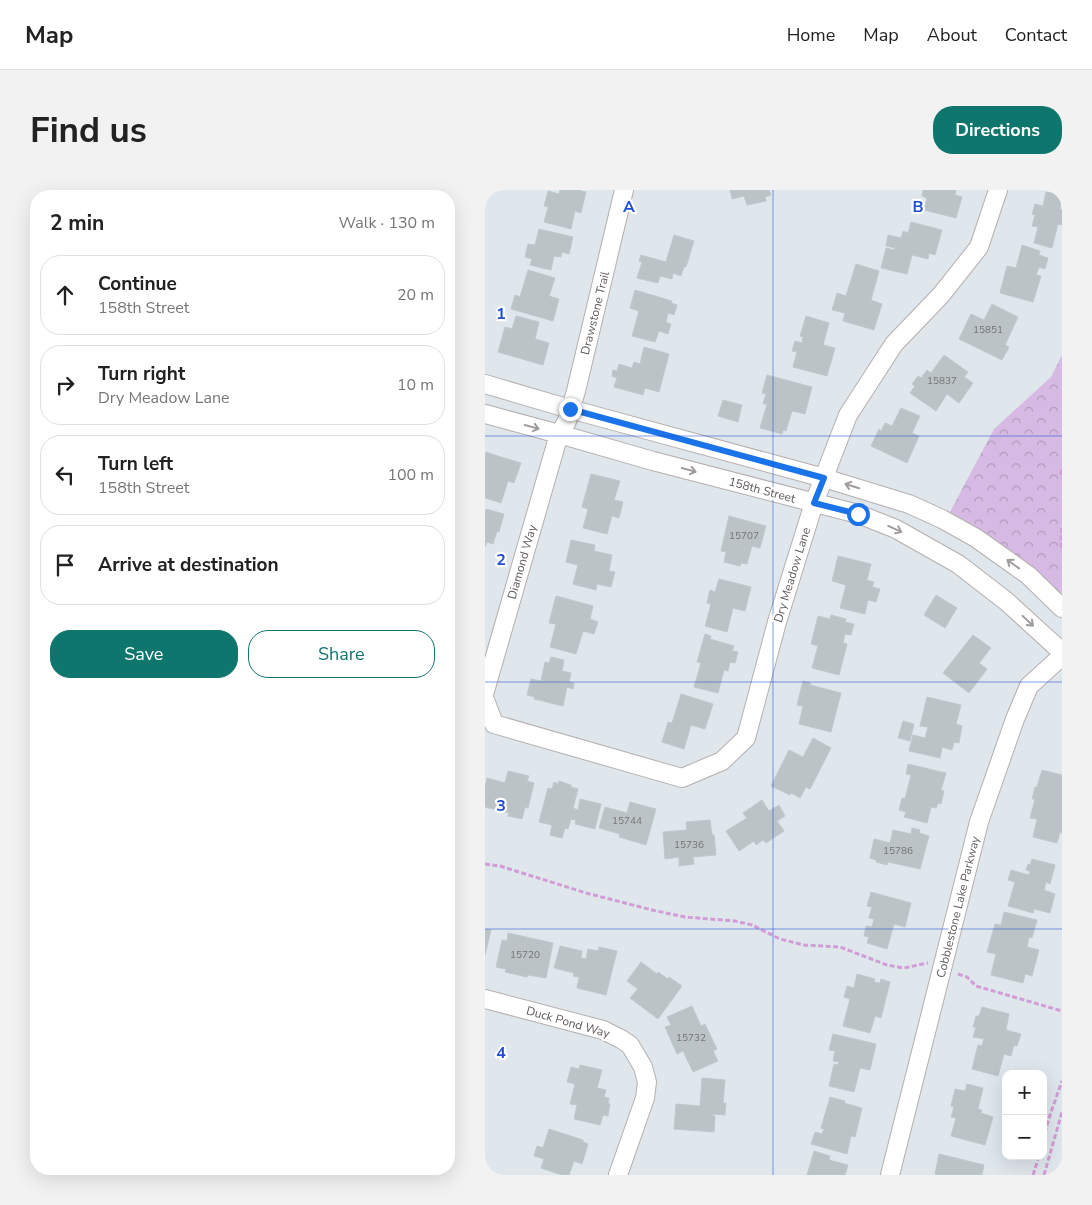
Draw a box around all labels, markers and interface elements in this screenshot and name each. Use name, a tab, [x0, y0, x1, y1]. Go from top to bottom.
text: Map	[25, 19, 73, 51]
text: Home	[787, 23, 835, 47]
text: Map	[863, 23, 899, 47]
text: About	[927, 23, 977, 47]
text: Contact	[1005, 23, 1067, 47]
button: Directions	[933, 106, 1062, 154]
text: Find us	[30, 107, 147, 154]
text: A	[623, 196, 635, 218]
text: B	[912, 196, 924, 218]
text: 2 min	[50, 209, 104, 237]
text: Walk · 130 m	[339, 212, 435, 234]
street label: Drawstone Trail	[577, 269, 613, 356]
text: Continue	[98, 271, 177, 297]
icon: ahead	[51, 281, 79, 309]
text: 20 m	[397, 284, 434, 306]
text: 158th Street	[98, 297, 189, 319]
text: 1	[496, 303, 506, 325]
house number: 15851	[973, 323, 1003, 337]
text: Turn right	[98, 361, 185, 387]
icon: right	[51, 371, 79, 399]
text: 10 m	[397, 374, 434, 396]
house number: 15837	[927, 374, 957, 388]
text: Dry Meadow Lane	[98, 387, 230, 409]
route end	[559, 398, 582, 421]
one-way arrow	[524, 423, 540, 432]
text: Turn left	[98, 451, 173, 477]
icon: left	[51, 461, 79, 489]
text: 100 m	[387, 464, 434, 486]
one-way arrow	[680, 466, 696, 475]
street label: 158th Street	[727, 473, 798, 507]
text: 158th Street	[98, 477, 189, 499]
one-way arrow	[844, 481, 860, 491]
route start	[847, 503, 870, 526]
street label: Diamond Way	[504, 522, 541, 601]
street label: Dry Meadow Lane	[770, 525, 814, 625]
one-way arrow	[887, 525, 902, 535]
house number: 15707	[729, 529, 759, 543]
text: 2	[496, 549, 506, 571]
icon: arrive	[51, 551, 79, 579]
text: Arrive at destination	[98, 552, 279, 578]
one-way arrow	[1006, 559, 1020, 569]
one-way arrow	[1022, 615, 1035, 627]
button: Save	[50, 630, 238, 678]
button: Share	[248, 630, 435, 678]
text: 3	[496, 795, 506, 817]
house number: 15744	[612, 814, 642, 828]
street label: Cobblestone Lake Parkway	[933, 834, 984, 979]
house number: 15736	[674, 838, 704, 852]
house number: 15786	[883, 844, 913, 858]
house number: 15720	[510, 948, 540, 962]
street label: Duck Pond Way	[524, 1002, 612, 1042]
house number: 15732	[676, 1031, 706, 1045]
text: 4	[496, 1042, 506, 1064]
map controls	[1002, 1070, 1047, 1160]
button: +	[1002, 1070, 1047, 1115]
button: −	[1002, 1115, 1047, 1160]

